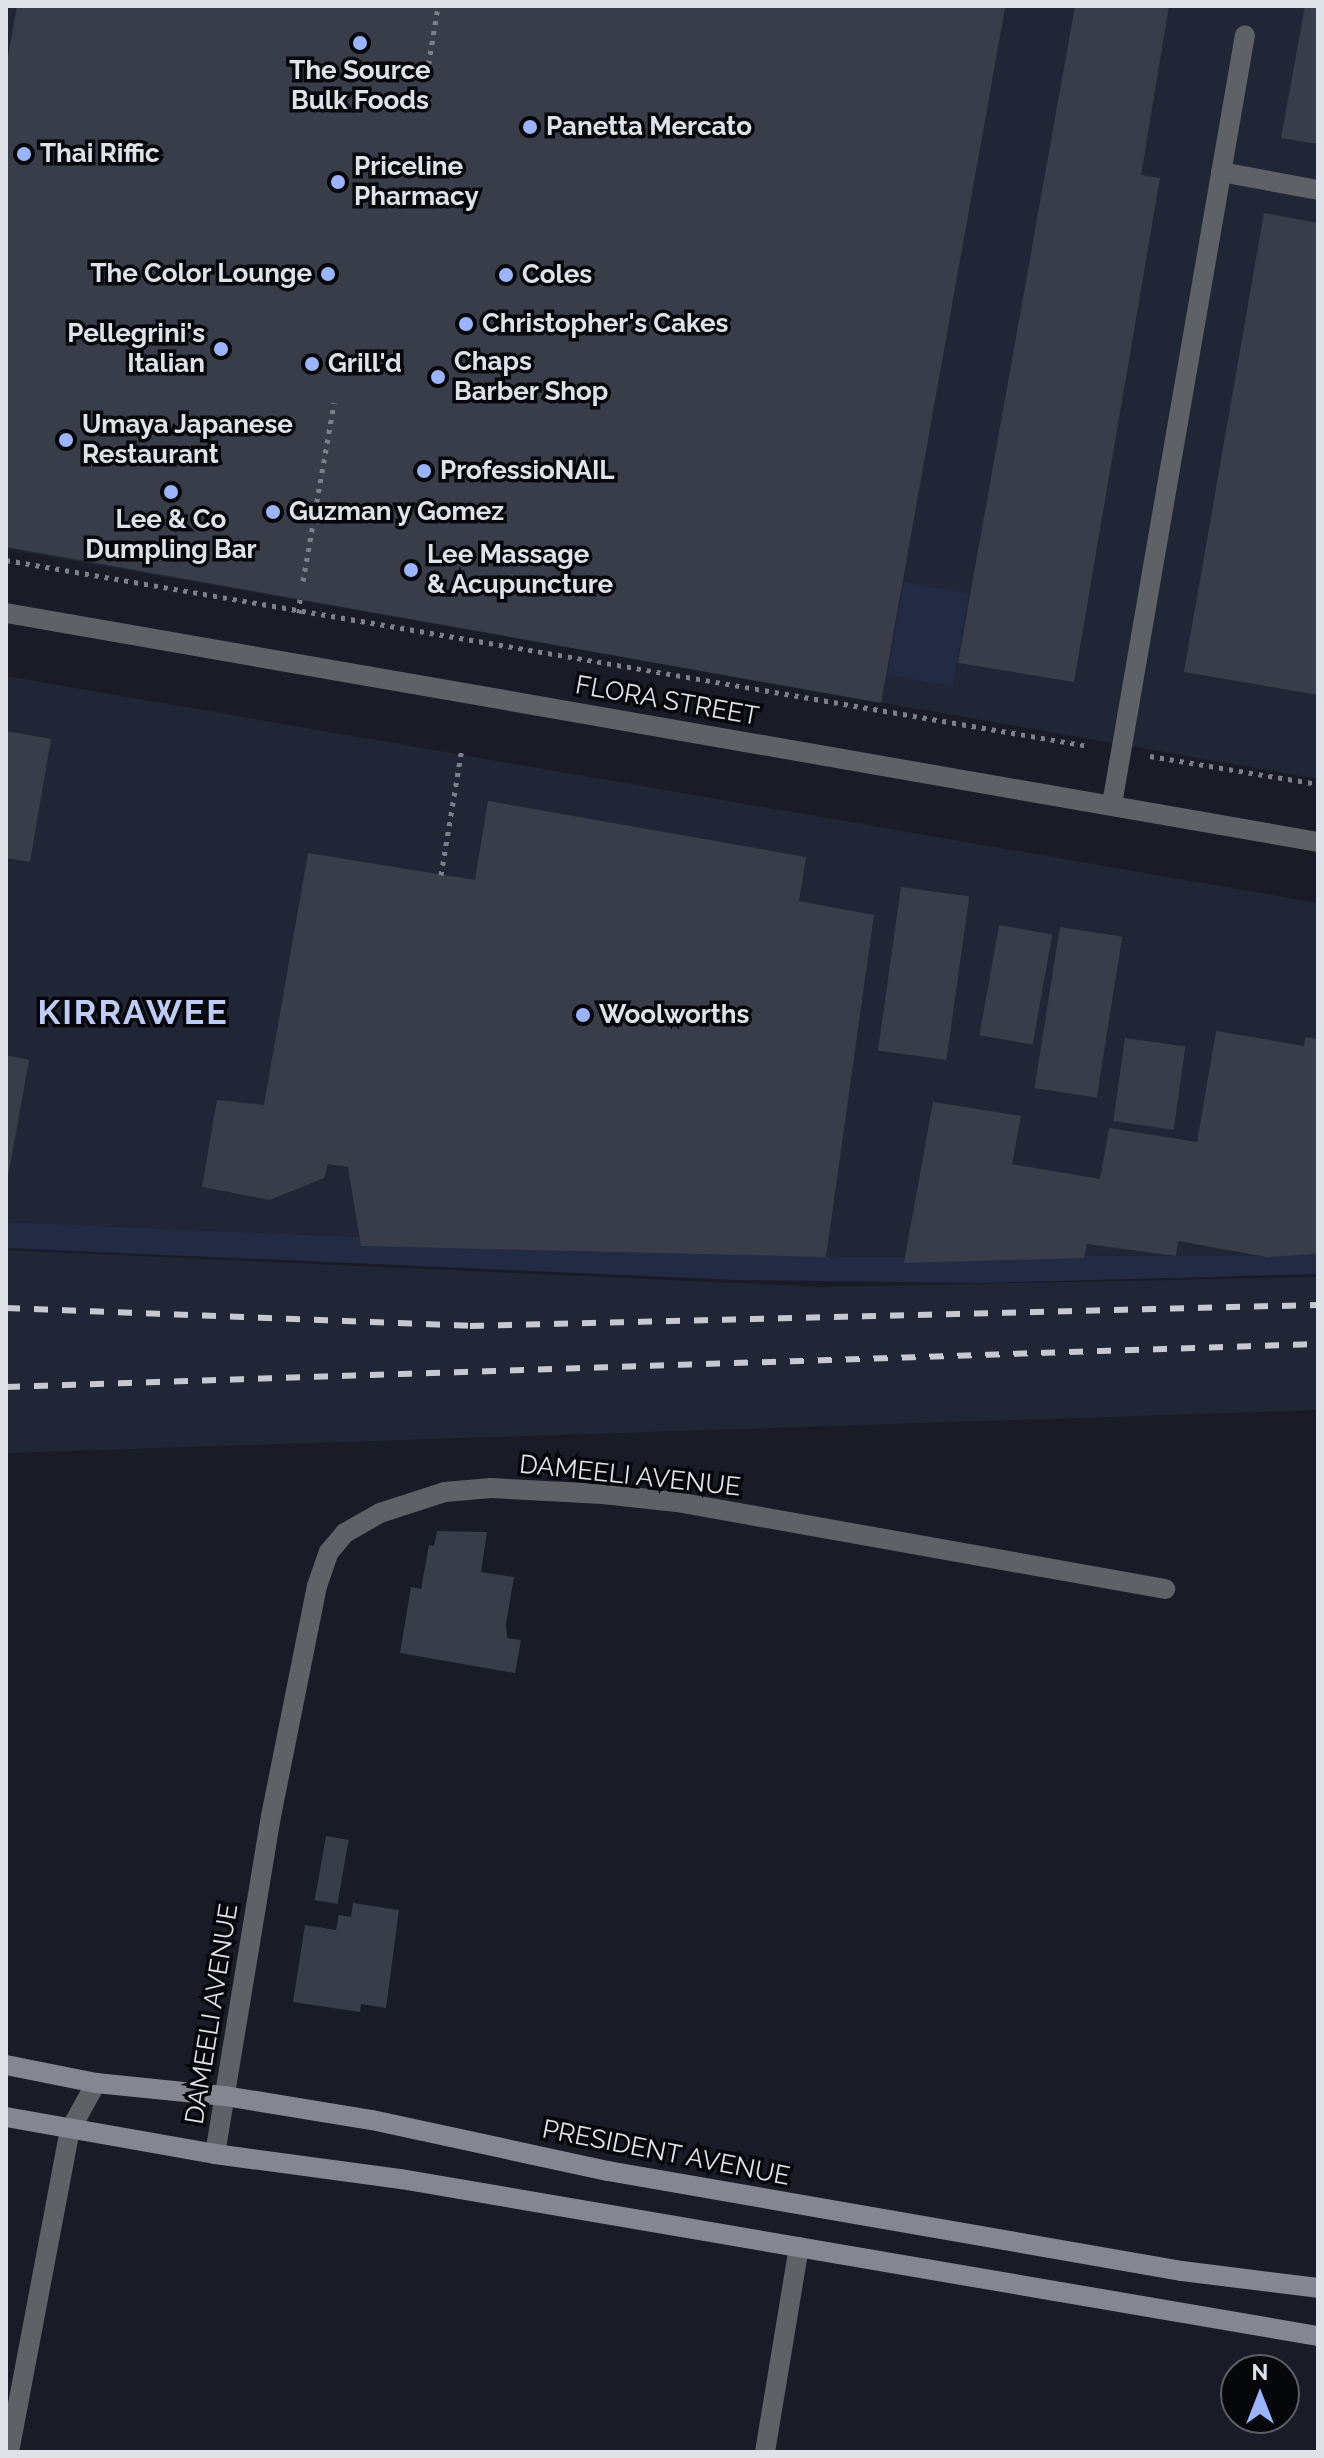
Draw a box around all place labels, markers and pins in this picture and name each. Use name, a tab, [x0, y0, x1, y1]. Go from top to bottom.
marker: The Source Bulk Foods	[351, 34, 369, 52]
place label: The Source Bulk Foods	[289, 55, 431, 116]
place label: Panetta Mercato	[546, 111, 752, 143]
marker: Panetta Mercato	[521, 118, 539, 136]
place label: Thai Riffic	[40, 138, 160, 170]
marker: Thai Riffic	[15, 145, 33, 163]
place label: Priceline Pharmacy	[354, 151, 479, 212]
marker: Priceline Pharmacy	[329, 173, 347, 191]
place label: The Color Lounge	[90, 258, 312, 290]
place label: Coles	[522, 259, 592, 291]
marker: The Color Lounge	[319, 265, 337, 283]
marker: Coles	[497, 266, 515, 284]
place label: Christopher's Cakes	[482, 308, 728, 340]
marker: Christopher's Cakes	[457, 315, 475, 333]
place label: Pellegrini's Italian	[67, 318, 205, 380]
marker: Pellegrini's Italian	[212, 340, 230, 358]
place label: Chaps Barber Shop	[454, 346, 609, 408]
place label: Grill'd	[328, 348, 402, 380]
marker: Grill'd	[303, 355, 321, 373]
marker: Chaps Barber Shop	[429, 368, 447, 386]
place label: Umaya Japanese Restaurant	[82, 409, 294, 470]
marker: Umaya Japanese Restaurant	[57, 431, 75, 449]
place label: ProfessioNAIL	[440, 455, 615, 487]
marker: ProfessioNAIL	[415, 462, 433, 480]
marker: Lee & Co Dumpling Bar	[162, 483, 180, 501]
place label: Guzman y Gomez	[289, 496, 505, 528]
marker: Guzman y Gomez	[264, 503, 282, 521]
place label: Lee & Co Dumpling Bar	[85, 504, 257, 566]
place label: Lee Massage & Acupuncture	[427, 539, 614, 600]
marker: Lee Massage & Acupuncture	[402, 561, 420, 579]
place label: Woolworths	[599, 999, 749, 1031]
marker: Woolworths	[574, 1006, 592, 1024]

